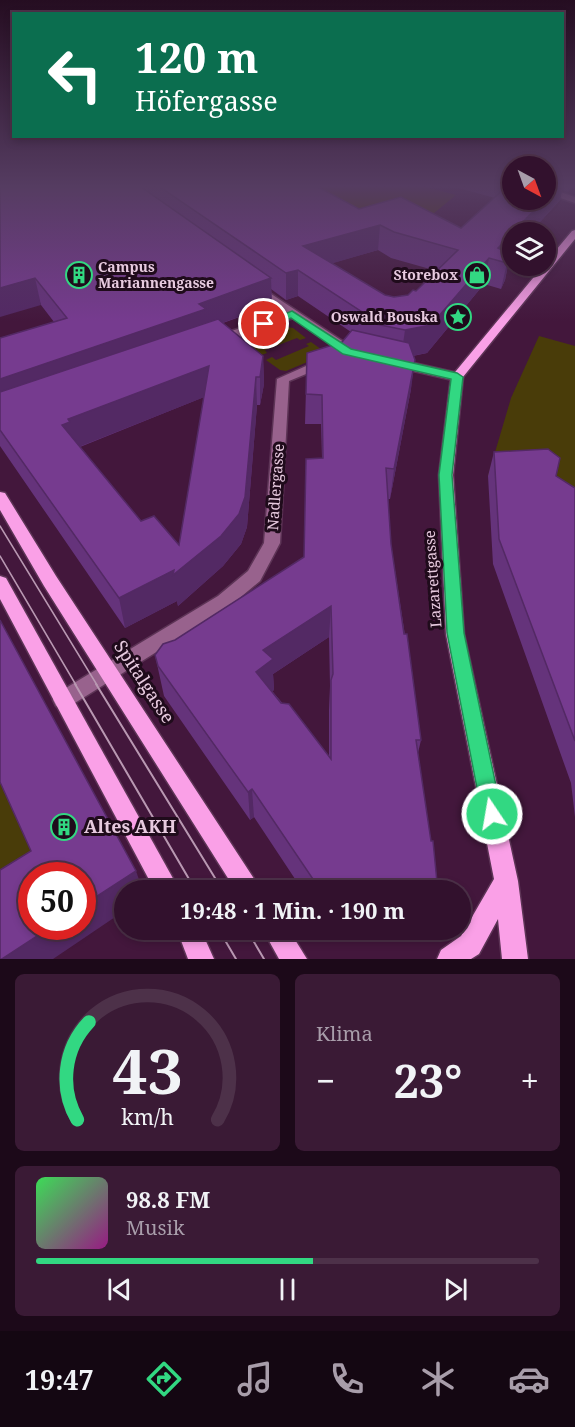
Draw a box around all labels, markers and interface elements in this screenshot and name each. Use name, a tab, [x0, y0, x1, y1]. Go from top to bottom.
text: 120 m	[135, 28, 259, 85]
icon: left	[36, 36, 114, 114]
text: Höfergasse	[135, 82, 278, 119]
north arrow	[502, 156, 556, 210]
map controls	[502, 156, 556, 276]
button: layers	[502, 222, 556, 276]
place label: Campus Mariannengasse	[98, 257, 214, 292]
building icon: Campus Mariannengasse	[64, 260, 94, 290]
shop icon: Storebox	[462, 260, 492, 290]
place label: Storebox	[394, 265, 458, 284]
pin	[238, 298, 289, 349]
place icon: Oswald Bouska	[443, 302, 473, 332]
icon: arrive	[247, 307, 280, 340]
place label: Oswald Bouska	[331, 307, 438, 326]
street label: Nadlergasse	[262, 443, 288, 531]
street label: Lazarettgasse	[419, 530, 445, 628]
street label: Spitalgasse	[109, 635, 181, 728]
position arrow	[460, 782, 524, 846]
building icon: Altes AKH	[49, 812, 79, 842]
place label: Altes AKH	[84, 814, 177, 838]
speed limit sign: 50	[18, 862, 96, 940]
text: 19:48 · 1 Min. · 190 m	[180, 895, 405, 925]
text: Klima	[316, 1020, 373, 1047]
text: 43	[112, 1027, 183, 1112]
text: 23°	[393, 1050, 462, 1111]
text: −	[316, 1058, 335, 1103]
text: +	[521, 1058, 539, 1103]
text: km/h	[121, 1102, 174, 1131]
text: 98.8 FM	[126, 1184, 210, 1214]
text: Musik	[126, 1214, 185, 1241]
icon: previous	[103, 1273, 136, 1306]
icon: pause	[271, 1273, 304, 1306]
icon: next	[439, 1273, 472, 1306]
icon: directions	[143, 1358, 185, 1400]
icon: music	[234, 1358, 276, 1400]
icon: phone	[326, 1358, 368, 1400]
icon: climate	[417, 1358, 459, 1400]
icon: car	[508, 1358, 550, 1400]
text: 19:47	[25, 1361, 94, 1398]

